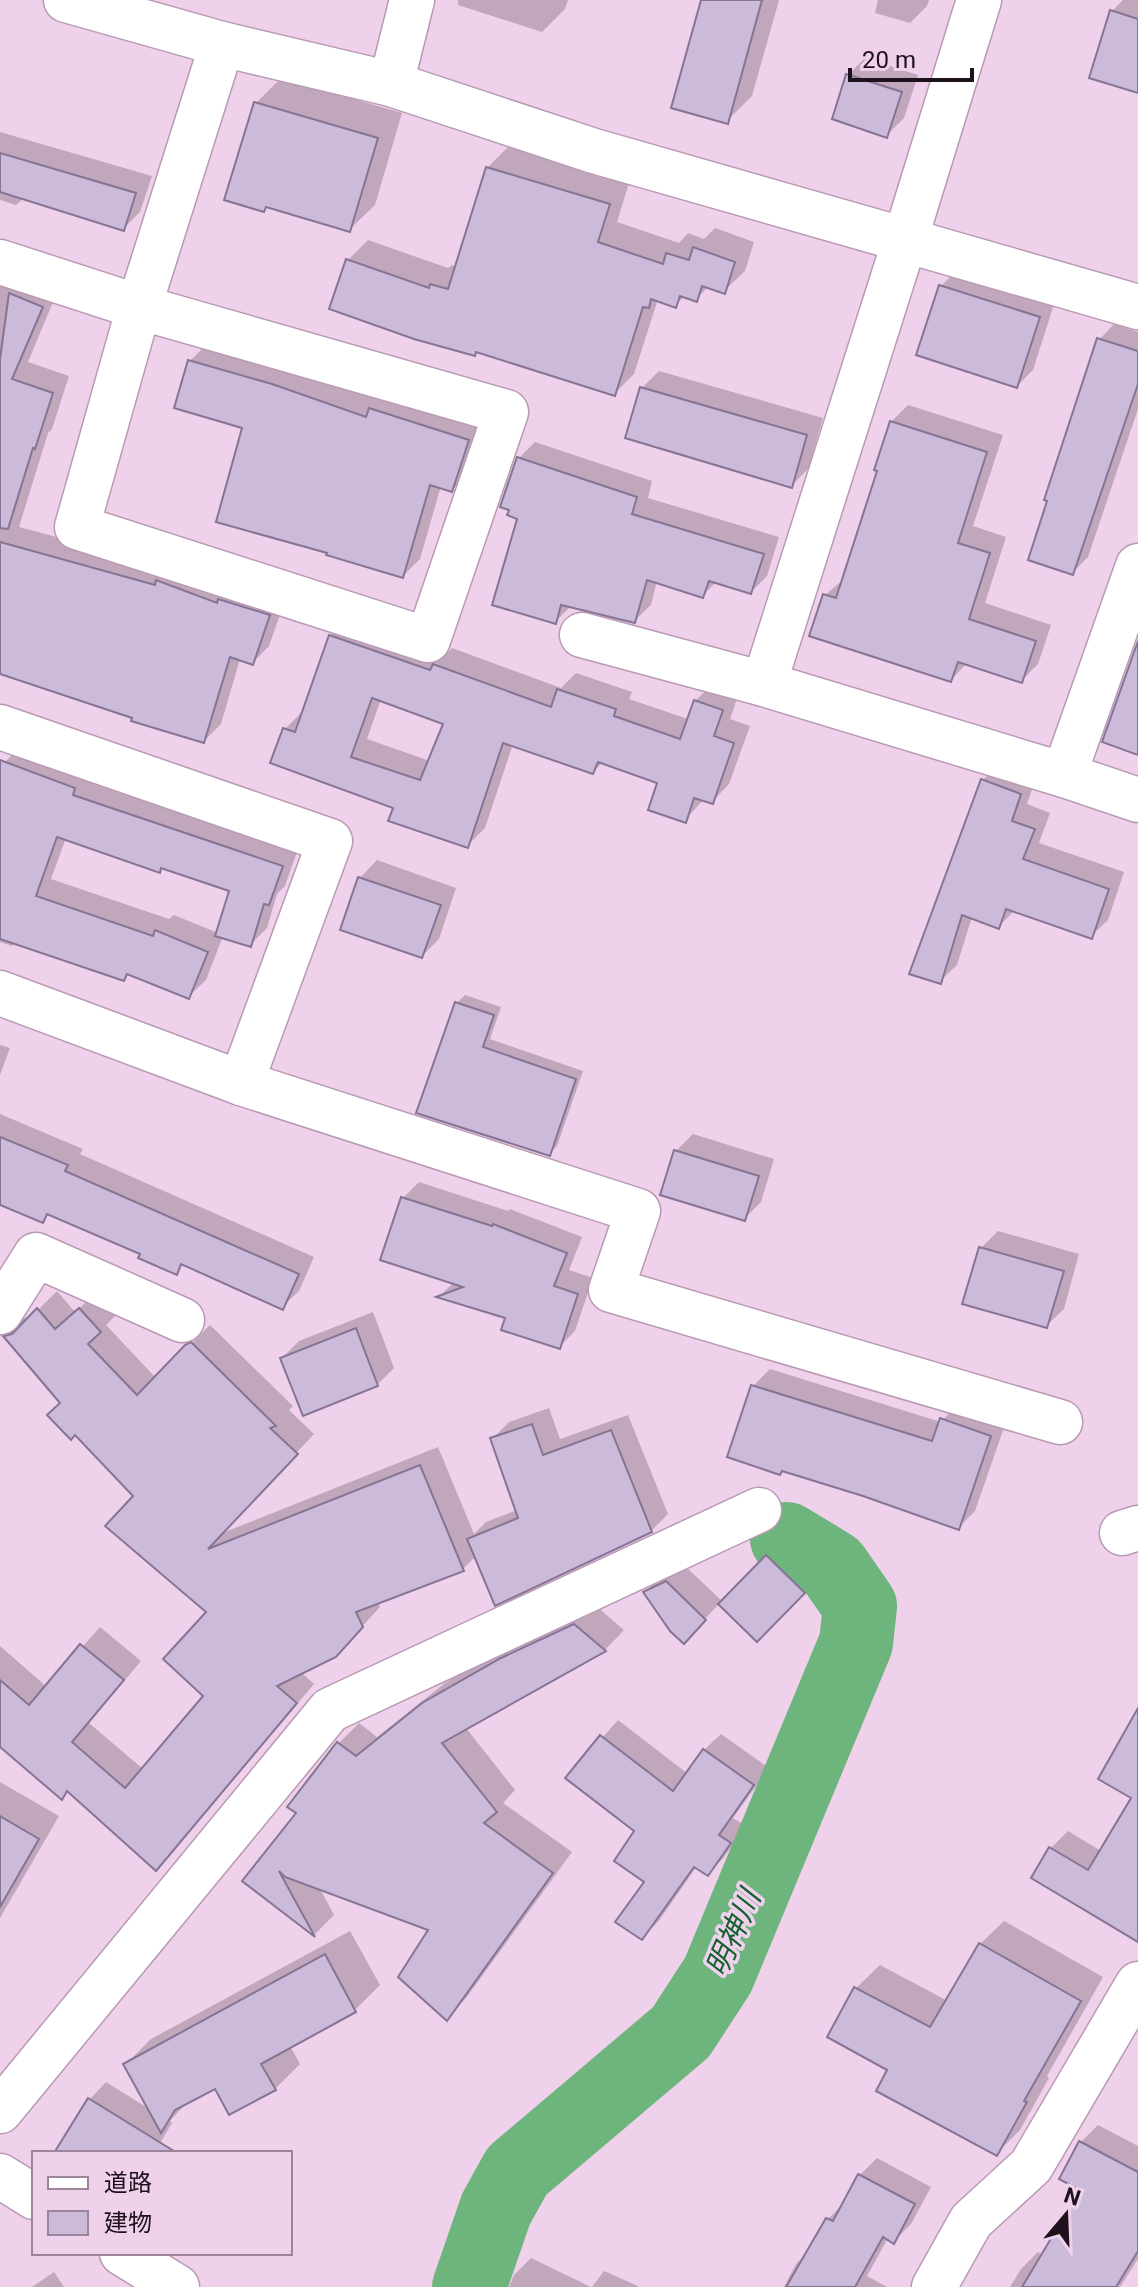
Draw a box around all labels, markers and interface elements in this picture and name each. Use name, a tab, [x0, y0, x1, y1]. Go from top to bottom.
scale bar	[850, 32, 972, 82]
text: 20 m	[862, 46, 916, 74]
water label: 明神川	[699, 1882, 769, 1981]
legend	[32, 2151, 292, 2255]
text: 道路	[104, 2169, 152, 2197]
north arrow	[1026, 2175, 1106, 2255]
text: N	[1061, 2182, 1084, 2211]
text: 建物	[104, 2209, 152, 2237]

